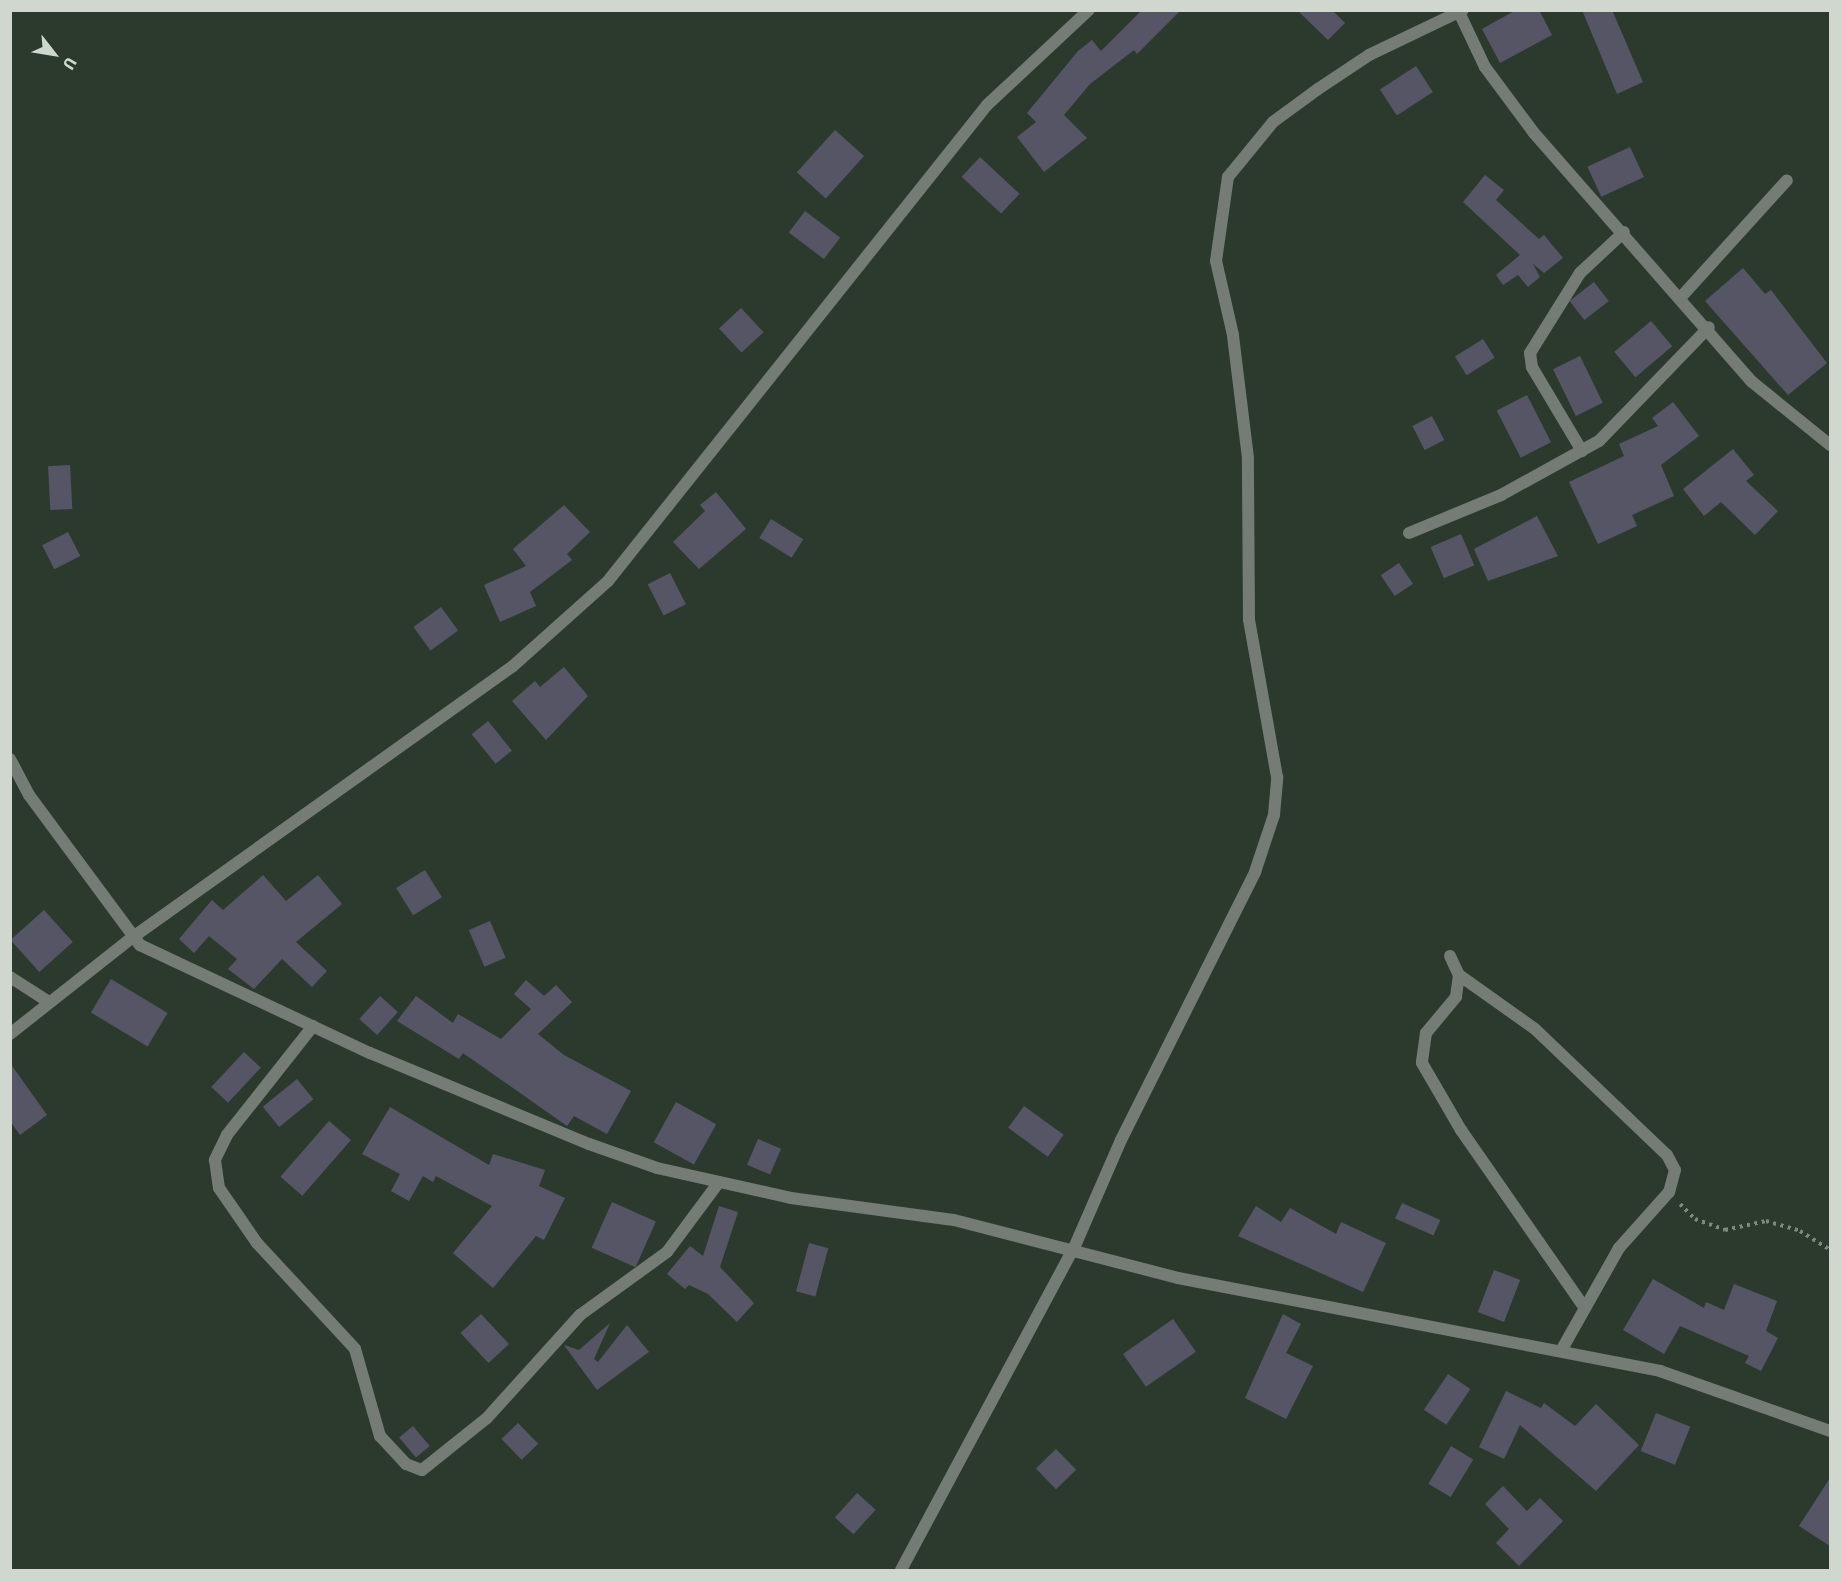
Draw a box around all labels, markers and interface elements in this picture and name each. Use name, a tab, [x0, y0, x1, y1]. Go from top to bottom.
north arrow	[24, 24, 84, 84]
text: U	[59, 54, 81, 73]

